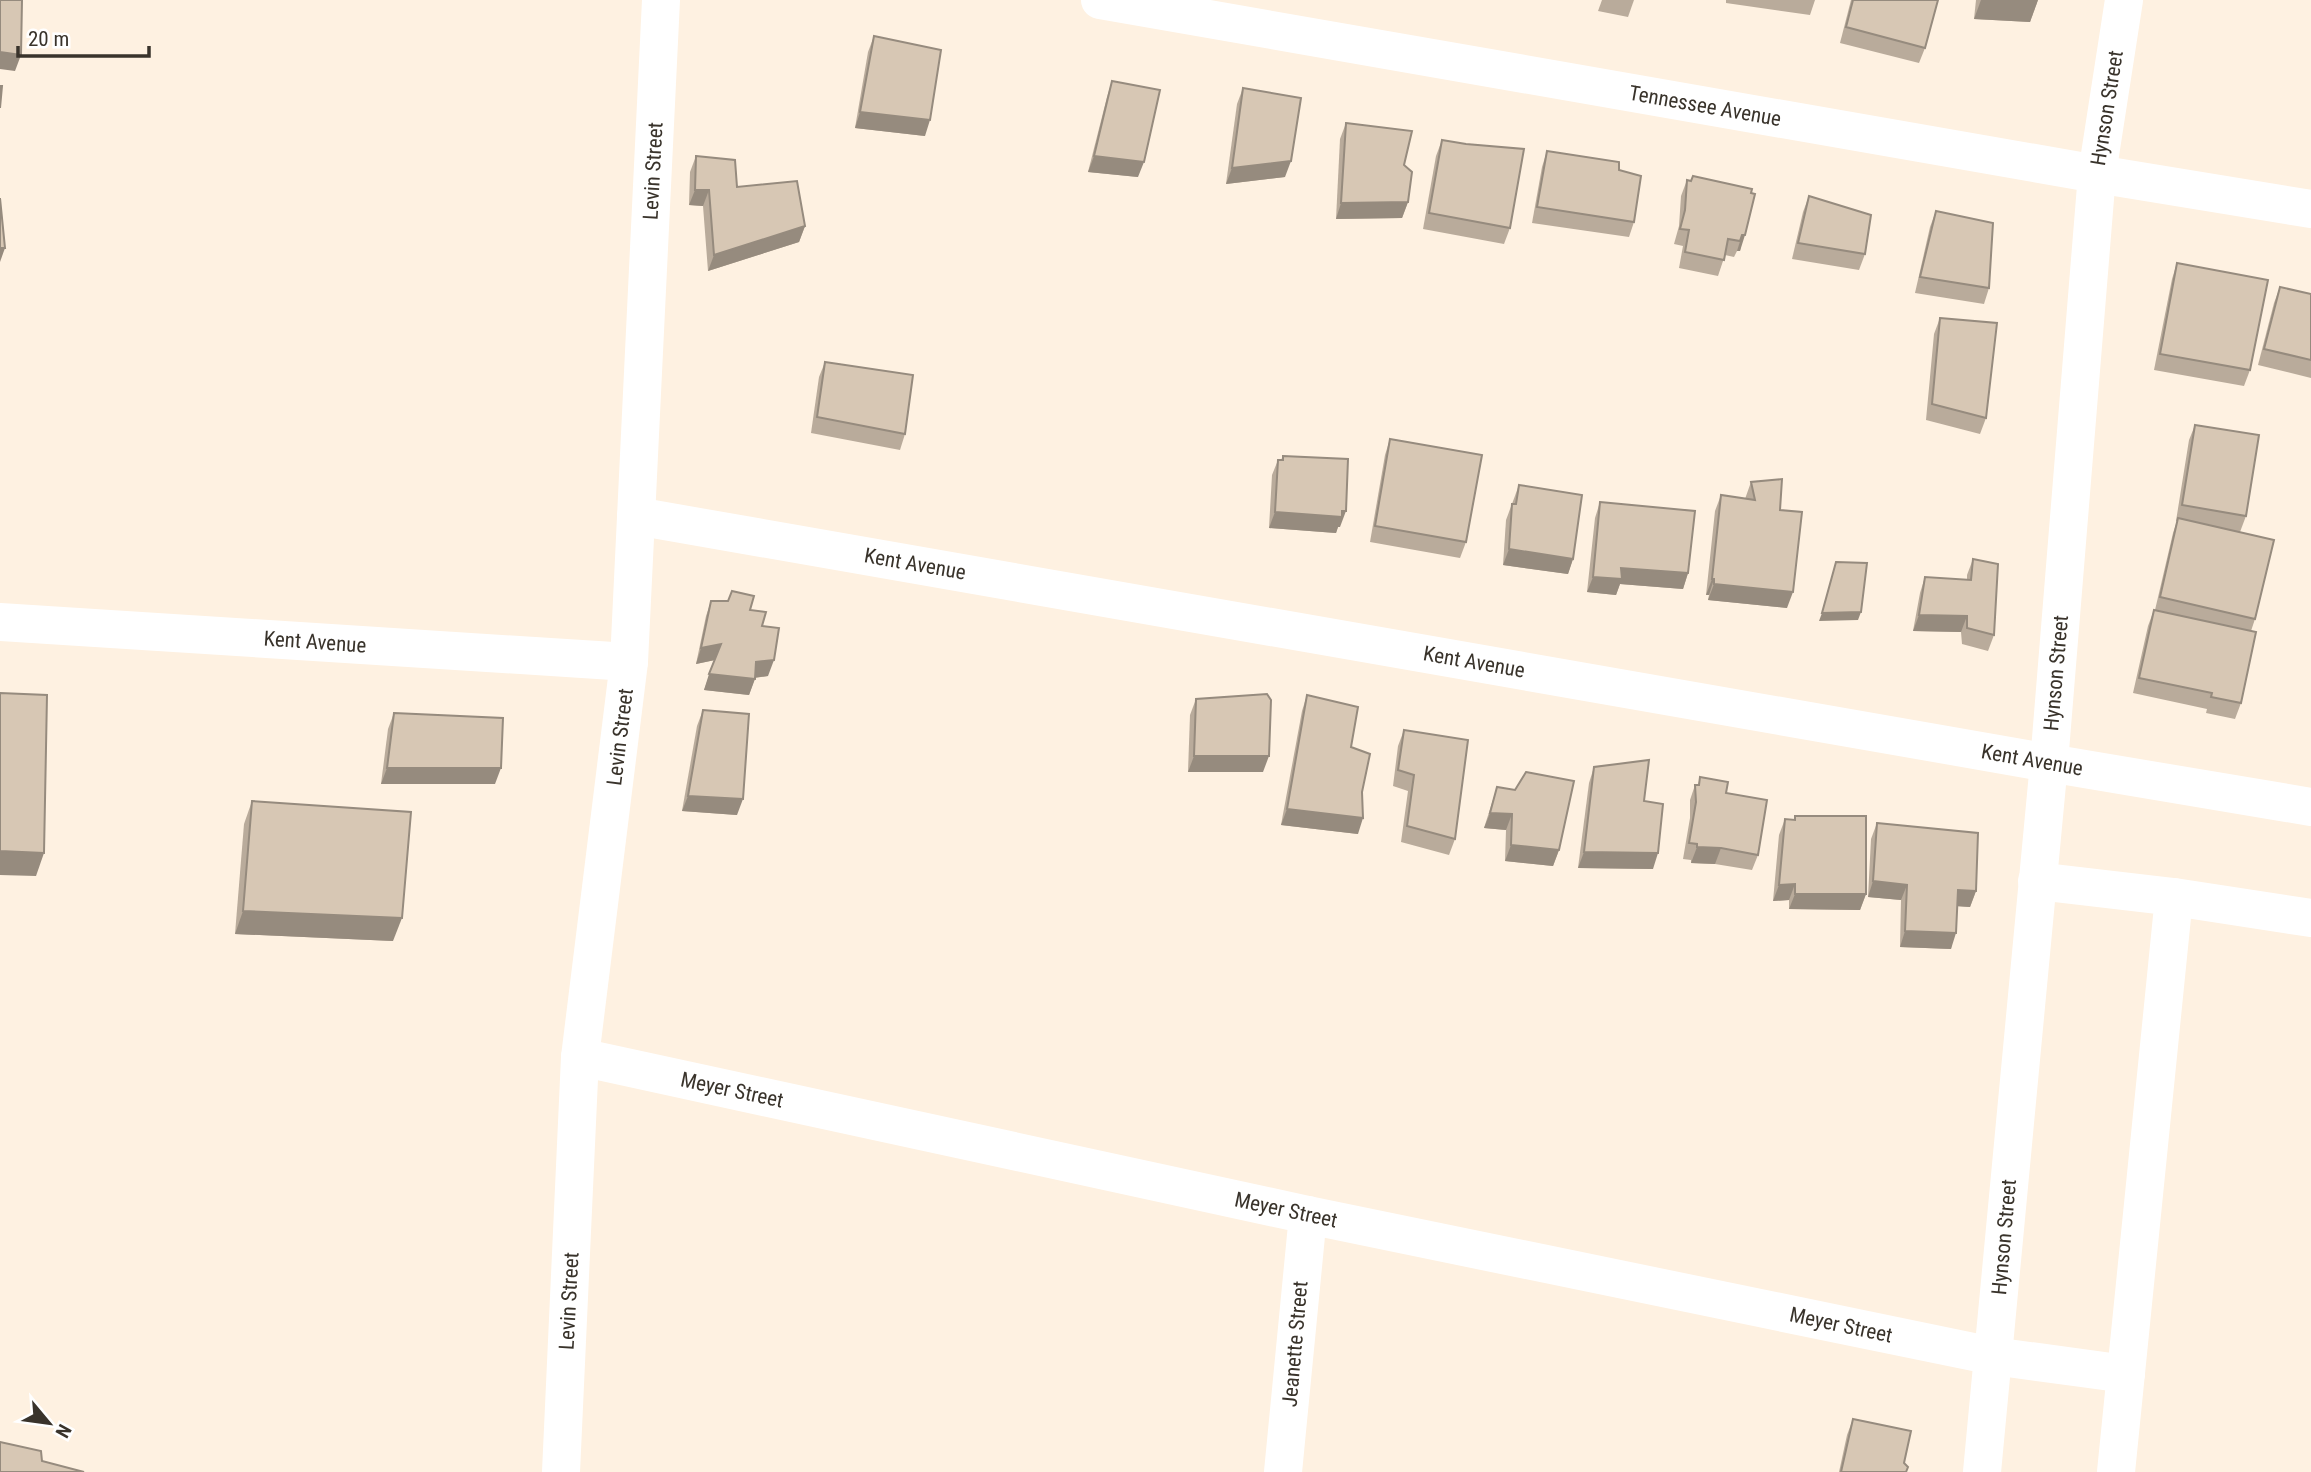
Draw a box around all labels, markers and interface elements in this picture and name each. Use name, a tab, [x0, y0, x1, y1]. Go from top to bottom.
scale bar	[18, 14, 149, 58]
text: 20 m	[28, 27, 69, 51]
street label: Hynson Street	[2086, 49, 2128, 167]
street label: Tennessee Avenue	[1627, 81, 1783, 131]
street label: Levin Street	[638, 122, 668, 220]
street label: Kent Avenue	[862, 543, 968, 585]
street label: Hynson Street	[2039, 614, 2073, 732]
street label: Kent Avenue	[263, 626, 367, 658]
street label: Kent Avenue	[1421, 641, 1527, 683]
street label: Levin Street	[602, 687, 638, 787]
street label: Kent Avenue	[1979, 739, 2085, 781]
street label: Meyer Street	[678, 1067, 786, 1113]
street label: Hynson Street	[1987, 1178, 2021, 1296]
street label: Meyer Street	[1232, 1187, 1340, 1233]
street label: Levin Street	[554, 1252, 584, 1350]
street label: Jeanette Street	[1278, 1280, 1312, 1408]
street label: Meyer Street	[1787, 1302, 1895, 1348]
north arrow	[14, 1388, 84, 1458]
text: N	[51, 1420, 76, 1442]

